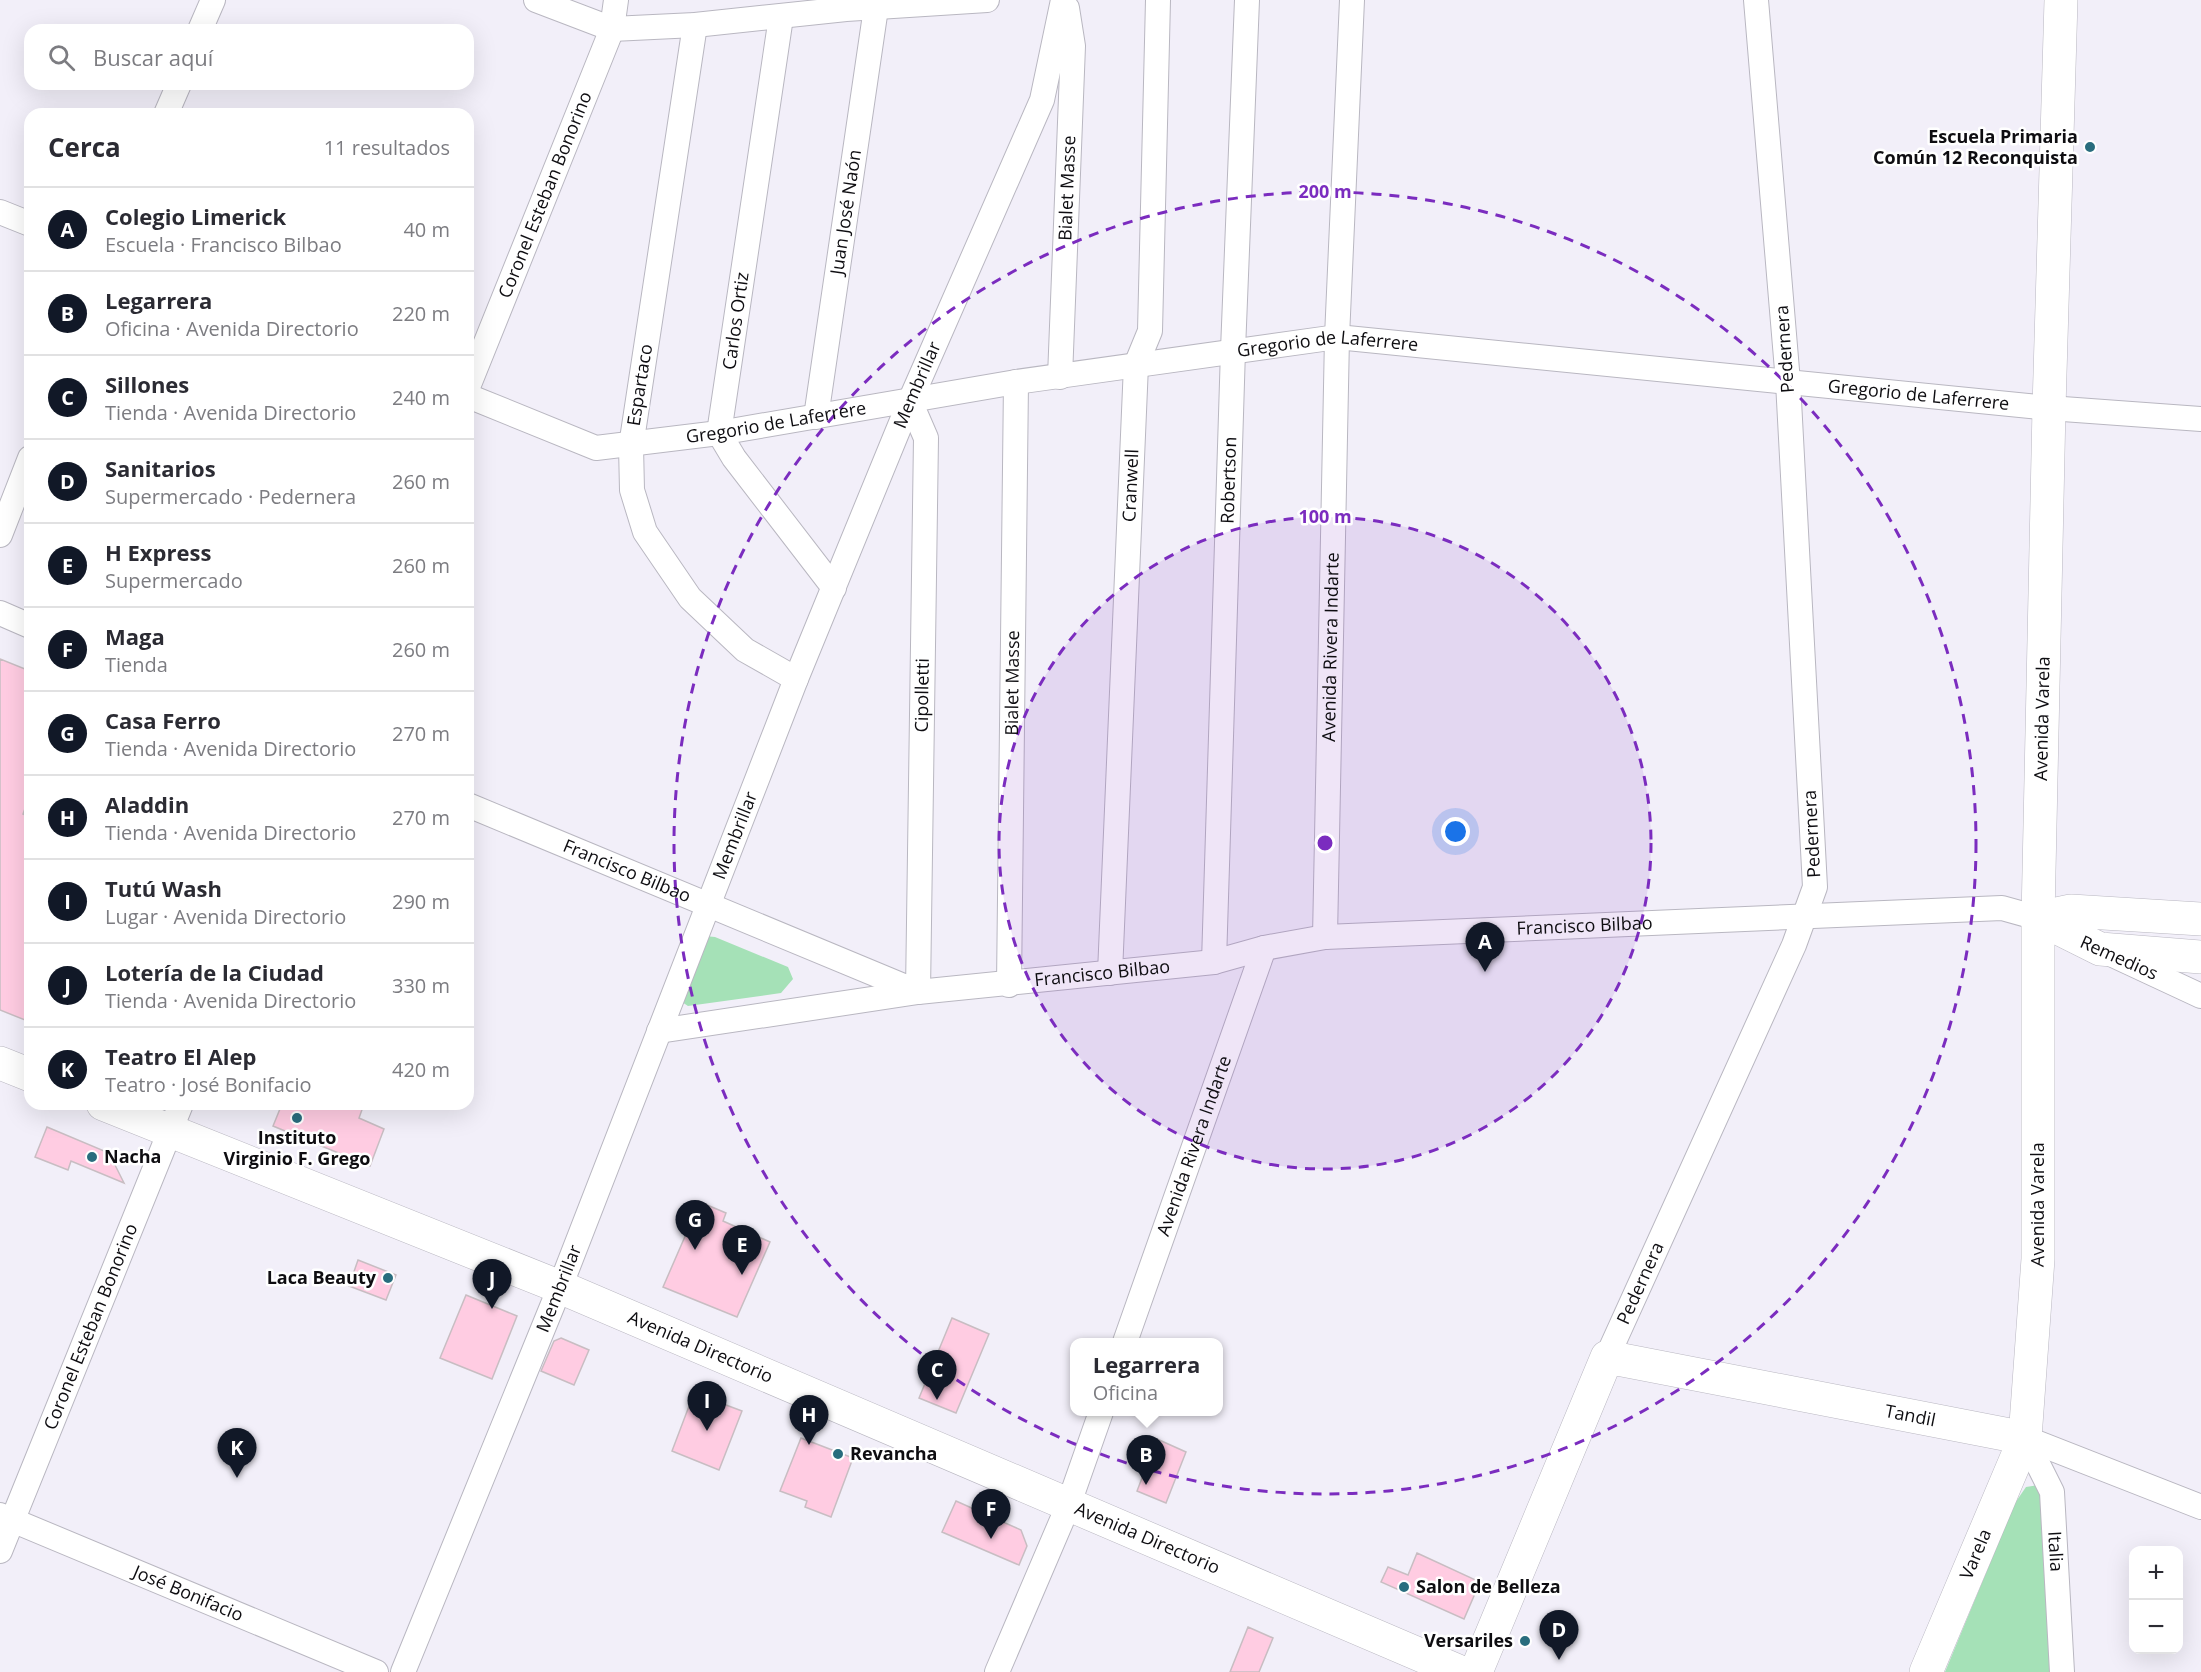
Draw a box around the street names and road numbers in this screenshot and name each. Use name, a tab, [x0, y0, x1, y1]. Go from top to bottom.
street label: Coronel Esteban Bonorino	[492, 88, 597, 301]
street label: Bialet Masse	[1052, 135, 1080, 241]
street label: Juan José Naón	[824, 148, 866, 278]
street label: Carlos Ortiz	[716, 271, 754, 371]
street label: Pedernera	[1769, 304, 1799, 394]
street label: Gregorio de Laferrere	[1235, 324, 1419, 362]
street label: Membrillar	[887, 337, 946, 432]
street label: Espartaco	[621, 342, 657, 428]
street label: Gregorio de Laferrere	[1827, 373, 2011, 415]
street label: Gregorio de Laferrere	[684, 395, 868, 448]
street label: Robertson	[1215, 436, 1241, 524]
street label: Cranwell	[1116, 448, 1143, 522]
street label: Avenida Rivera Indarte	[1316, 552, 1344, 742]
street label: Bialet Masse	[999, 630, 1024, 736]
street label: Avenida Varela	[2028, 656, 2055, 781]
street label: Cipolletti	[909, 658, 934, 733]
street label: Membrillar	[706, 787, 762, 883]
street label: Pedernera	[1797, 790, 1825, 879]
street label: Francisco Bilbao	[560, 833, 695, 907]
street label: Francisco Bilbao	[1516, 910, 1653, 940]
street label: Remedios	[2077, 929, 2162, 985]
street label: Francisco Bilbao	[1033, 954, 1171, 991]
street label: Avenida Rivera Indarte	[1150, 1052, 1236, 1239]
street label: Avenida Varela	[2024, 1142, 2049, 1268]
street label: Coronel Esteban Bonorino	[37, 1219, 142, 1433]
street label: Pedernera	[1610, 1238, 1669, 1328]
street label: Membrillar	[530, 1240, 587, 1336]
street label: Avenida Directorio	[625, 1305, 777, 1388]
street label: Tandil	[1883, 1398, 1938, 1431]
street label: Avenida Directorio	[1071, 1496, 1224, 1579]
street label: Varela	[1954, 1525, 1996, 1583]
street label: Italia	[2043, 1531, 2069, 1572]
street label: José Bonifacio	[128, 1558, 247, 1626]

